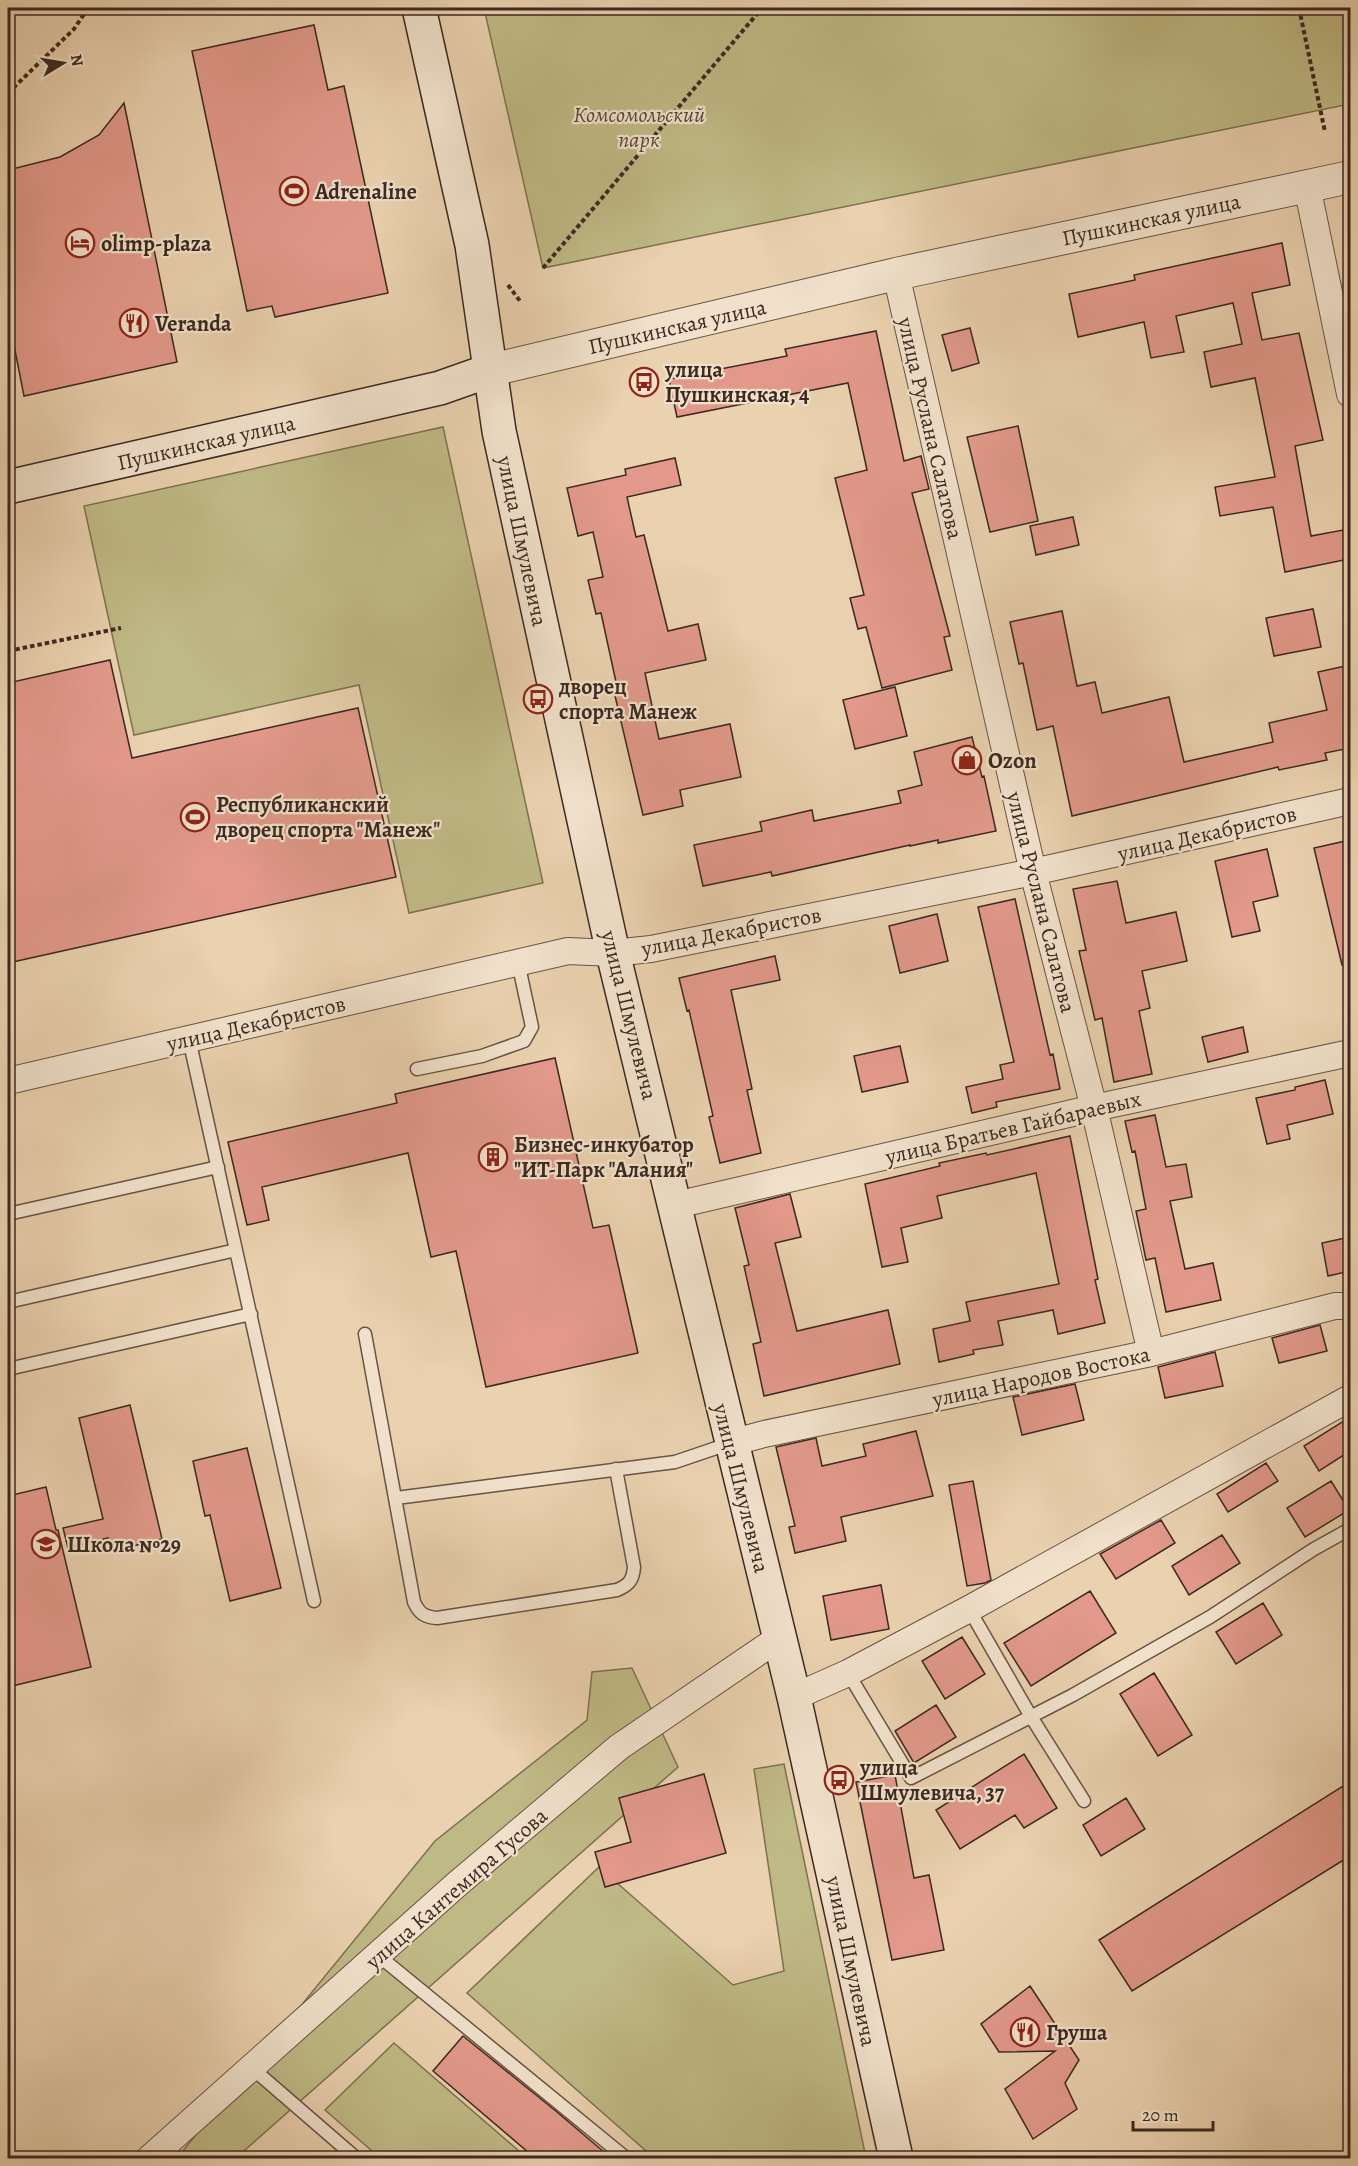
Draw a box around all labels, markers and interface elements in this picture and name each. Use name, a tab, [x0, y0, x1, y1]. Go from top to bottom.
north arrow	[33, 33, 93, 93]
text: N	[65, 53, 89, 68]
park label: Комсомольский парк	[573, 100, 705, 155]
sports icon: Adrenaline	[278, 175, 310, 207]
place label: Adrenaline	[314, 177, 417, 207]
street label: Пушкинская улица	[1059, 186, 1244, 254]
hotel icon: olimp-plaza	[64, 227, 96, 259]
place label: olimp-plaza	[101, 229, 212, 259]
street label: Пушкинская улица	[585, 292, 770, 362]
restaurant icon: Veranda	[118, 307, 150, 339]
place label: Veranda	[154, 309, 232, 339]
street label: улица Руслана Салатова	[890, 313, 970, 543]
place label: улица Пушкинская, 4	[664, 355, 809, 410]
bus stop icon: улица Пушкинская, 4	[628, 366, 660, 398]
street label: Пушкинская улица	[114, 408, 299, 478]
street label: улица Шмулевича	[489, 452, 555, 630]
place label: дворец спорта Манеж	[558, 672, 697, 727]
bus stop icon: дворец спорта Манеж	[522, 683, 554, 715]
shop icon: Ozon	[951, 744, 983, 776]
place label: Ozon	[988, 746, 1037, 776]
street label: улица Руслана Салатова	[999, 788, 1083, 1017]
place label: Республиканский дворец спорта "Манеж"	[215, 790, 440, 845]
street label: улица Декабристов	[1114, 799, 1300, 869]
sports icon: Республиканский дворец спорта "Манеж"	[179, 801, 211, 833]
street label: улица Декабристов	[638, 900, 824, 964]
street label: улица Шмулевича	[593, 926, 665, 1104]
street label: улица Декабристов	[163, 989, 349, 1059]
street label: улица Братьев Гайбараевых	[881, 1084, 1144, 1172]
place label: Бизнес-инкубатор "ИТ-Парк "Алания"	[514, 1130, 694, 1185]
building icon: Бизнес-инкубатор "ИТ-Парк "Алания"	[477, 1141, 509, 1173]
street label: улица Народов Востока	[929, 1339, 1154, 1415]
street label: улица Шмулевича	[705, 1399, 777, 1577]
school or university icon: Школа №29	[30, 1528, 62, 1560]
place label: Школа №29	[67, 1530, 181, 1560]
place label: улица Шмулевича, 37	[859, 1753, 1005, 1808]
bus stop icon: улица Шмулевича, 37	[823, 1764, 855, 1796]
street label: улица Кантемира Гусова	[358, 1801, 555, 1977]
street label: улица Шмулевича	[818, 1872, 884, 2050]
restaurant icon: Груша	[1009, 2016, 1041, 2048]
place label: Груша	[1046, 2018, 1108, 2048]
scale bar	[1133, 2094, 1212, 2132]
text: 20 m	[1142, 2103, 1179, 2127]

